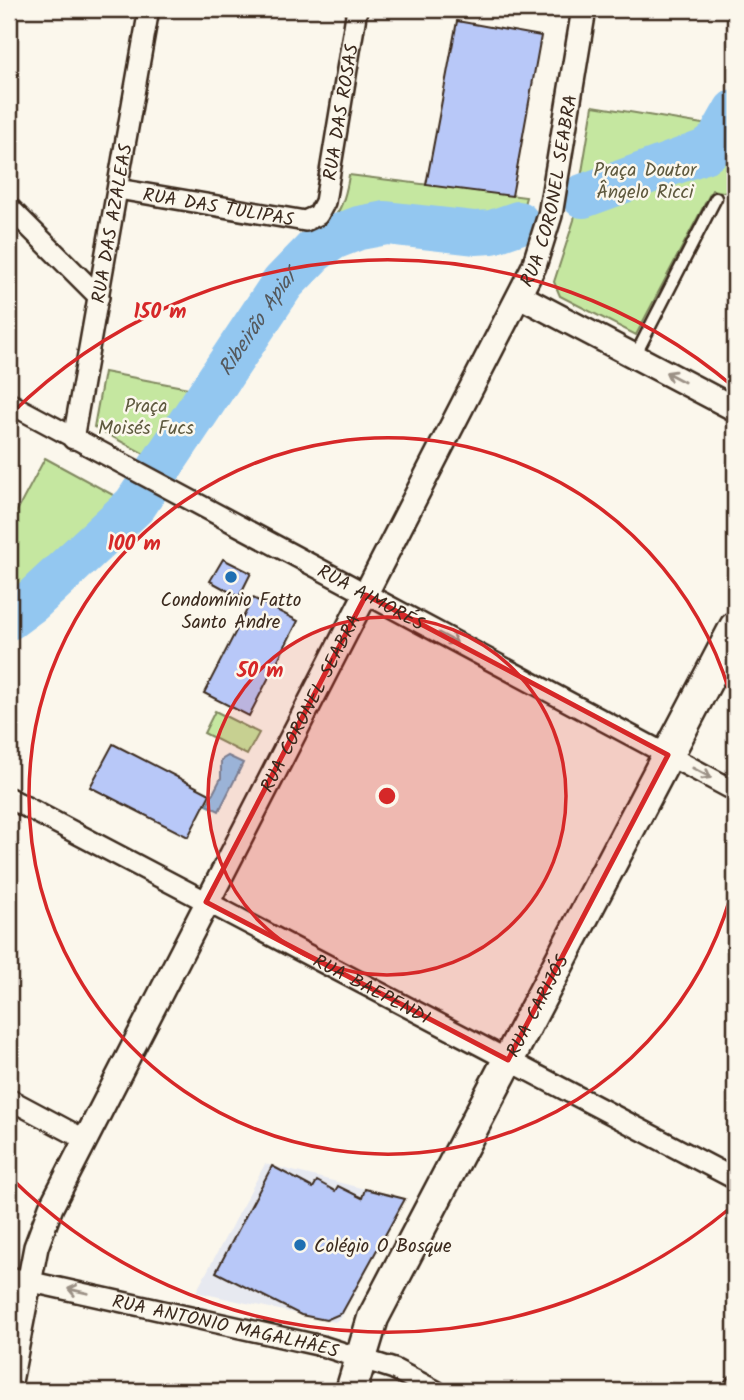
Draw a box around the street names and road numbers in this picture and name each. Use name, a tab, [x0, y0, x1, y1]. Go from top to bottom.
street label: RUA DAS ROSAS	[316, 42, 368, 183]
street label: RUA CORONEL SEABRA	[513, 92, 587, 293]
street label: RUA DAS AZALEAS	[84, 142, 142, 306]
street label: RUA DAS TULIPAS	[140, 180, 296, 236]
street label: RUA AIMORÉS	[311, 557, 430, 640]
street label: RUA CORONEL SEABRA	[253, 609, 370, 798]
street label: RUA BAEPENDI	[307, 947, 435, 1034]
street label: RUA CARIJÓS	[499, 950, 578, 1063]
street label: RUA ANTÔNIO MAGALHÃES	[109, 1287, 342, 1367]

